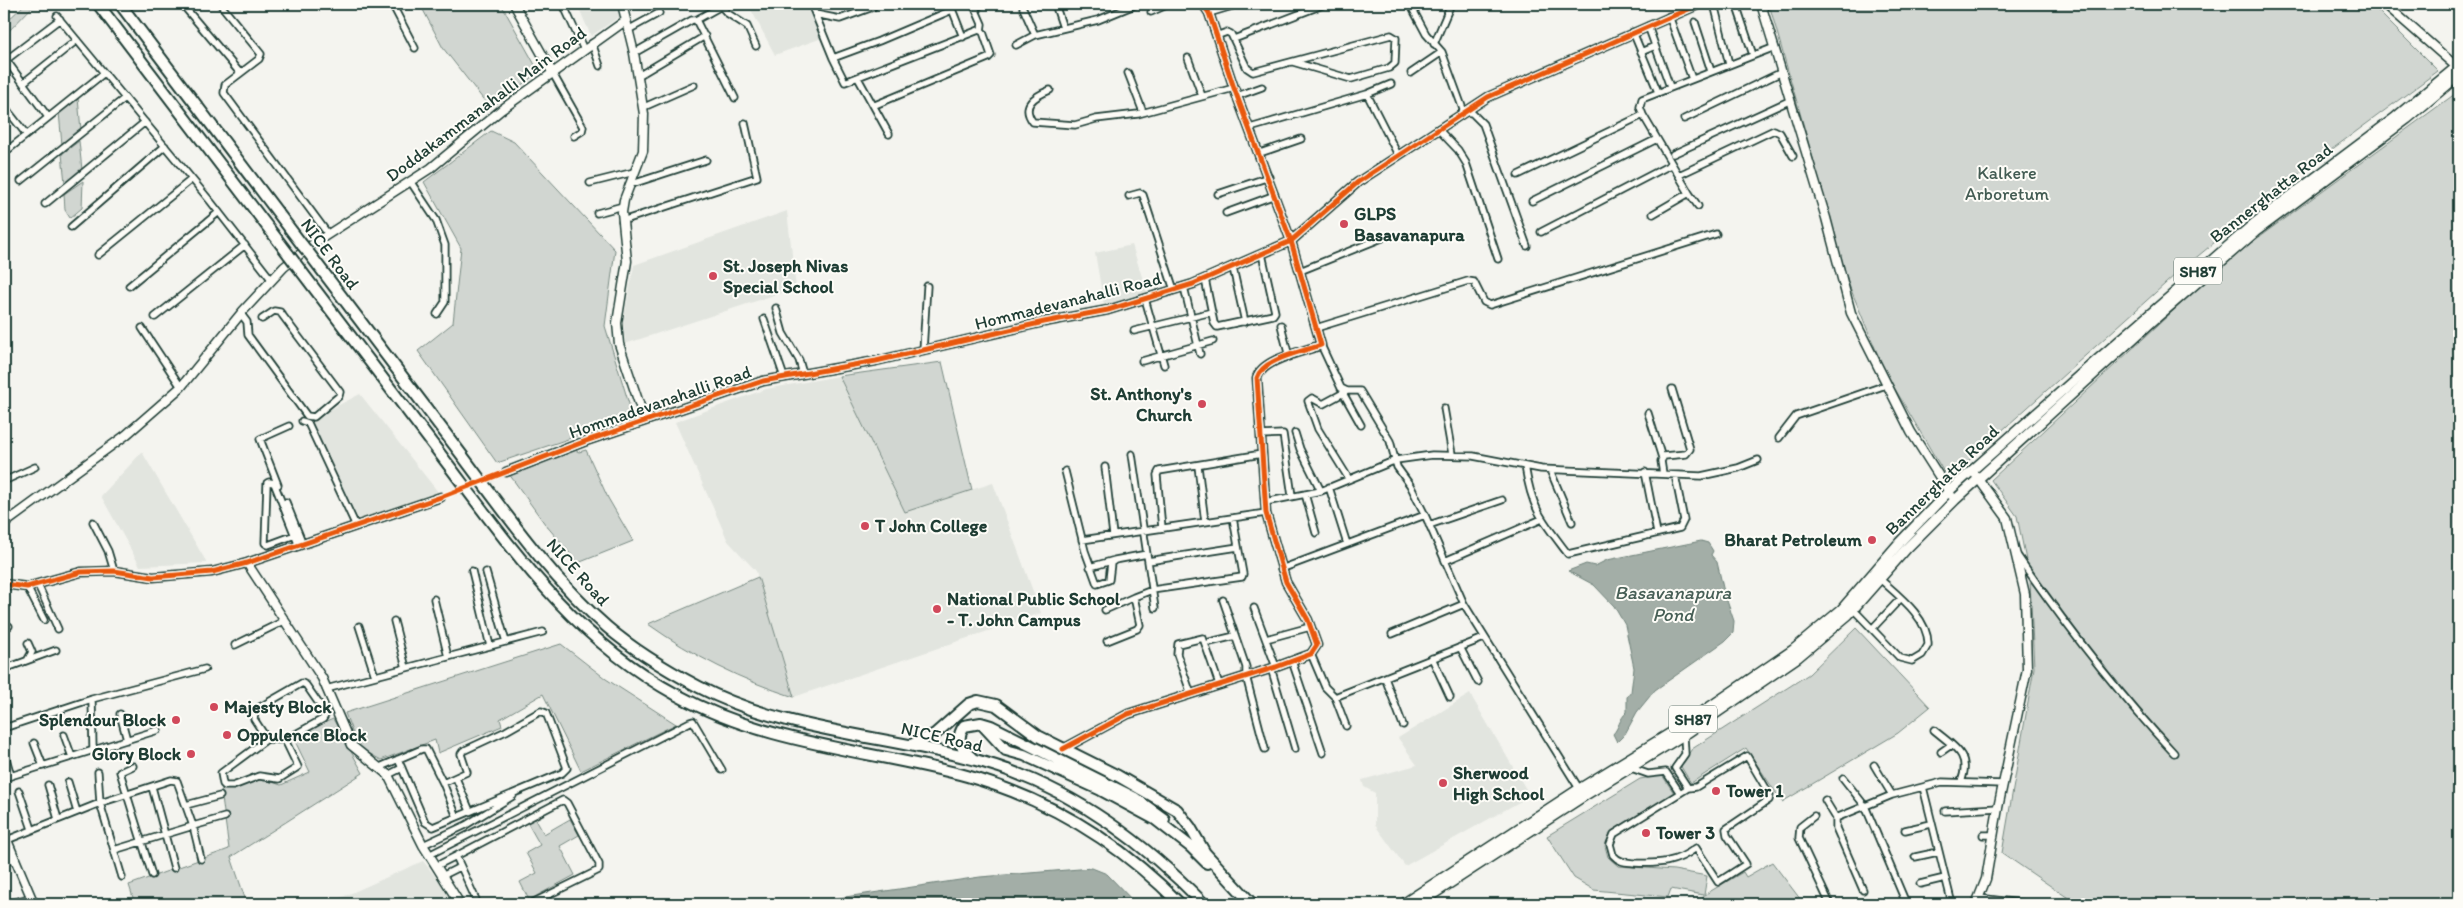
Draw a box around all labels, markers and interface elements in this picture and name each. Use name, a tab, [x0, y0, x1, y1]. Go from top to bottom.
street label: Doddakammanahalli Main Road	[382, 21, 591, 186]
street label: Bannerghatta Road	[2205, 138, 2337, 248]
park label: Kalkere Arboretum	[1965, 162, 2050, 205]
place label: GLPS Basavanapura	[1354, 203, 1465, 246]
street label: NICE Road	[296, 214, 364, 294]
marker: GLPS Basavanapura	[1338, 218, 1350, 230]
place label: St. Joseph Nivas Special School	[723, 255, 848, 298]
road number: SH87	[2174, 258, 2222, 284]
street label: Hommadevanahalli Road	[972, 267, 1164, 335]
marker: St. Joseph Nivas Special School	[707, 270, 719, 282]
street label: Hommadevanahalli Road	[566, 360, 754, 444]
place label: St. Anthony's Church	[1090, 383, 1192, 426]
marker: St. Anthony's Church	[1196, 398, 1208, 410]
street label: Bannerghatta Road	[1880, 420, 2004, 540]
place label: T John College	[874, 515, 988, 537]
marker: T John College	[859, 520, 871, 532]
place label: Bharat Petroleum	[1724, 529, 1863, 551]
street label: NICE Road	[542, 534, 614, 610]
marker: Bharat Petroleum	[1866, 534, 1878, 546]
water label: Basavanapura Pond	[1615, 581, 1732, 626]
place label: National Public School - T. John Campus	[947, 588, 1121, 631]
marker: National Public School - T. John Campus	[931, 603, 943, 615]
place label: Majesty Block	[224, 696, 332, 718]
marker: Majesty Block	[208, 701, 220, 713]
road number: SH87	[1669, 706, 1717, 732]
place label: Splendour Block	[39, 709, 167, 731]
marker: Splendour Block	[170, 714, 182, 726]
street label: NICE Road	[899, 717, 985, 757]
place label: Oppulence Block	[237, 724, 368, 746]
marker: Oppulence Block	[221, 729, 233, 741]
place label: Glory Block	[92, 743, 182, 765]
marker: Glory Block	[185, 748, 197, 760]
place label: Sherwood High School	[1453, 762, 1545, 805]
marker: Sherwood High School	[1437, 777, 1449, 789]
place label: Tower 1	[1725, 780, 1784, 802]
marker: Tower 1	[1710, 785, 1722, 797]
place label: Tower 3	[1655, 822, 1715, 844]
marker: Tower 3	[1640, 827, 1652, 839]

